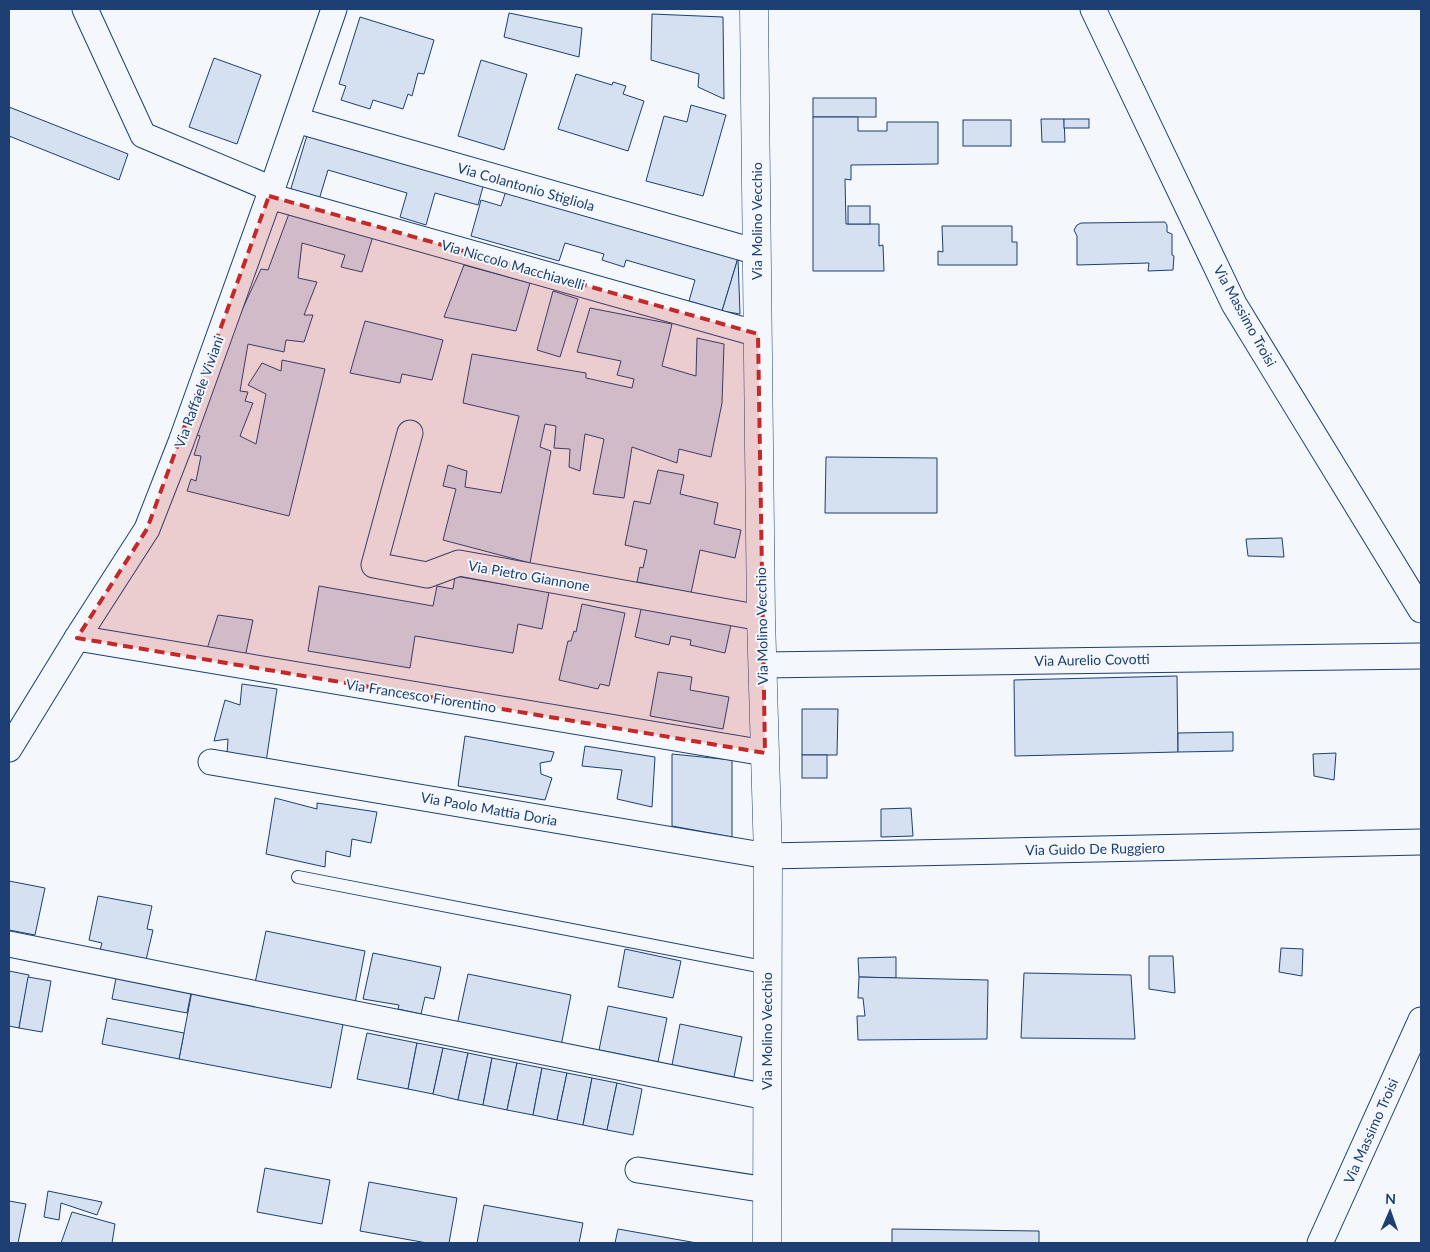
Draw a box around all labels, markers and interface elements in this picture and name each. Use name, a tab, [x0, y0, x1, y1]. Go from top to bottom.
street label: Via Colantonio Stigliola	[455, 159, 597, 214]
street label: Via Molino Vecchio	[748, 162, 765, 280]
street label: Via Niccolo Macchiavelli	[439, 236, 587, 293]
street label: Via Massimo Troisi	[1210, 262, 1280, 370]
street label: Via Raffaele Viviani	[170, 334, 227, 450]
street label: Via Pietro Giannone	[467, 556, 591, 595]
street label: Via Molino Vecchio	[752, 567, 771, 685]
street label: Via Aurelio Covotti	[1034, 650, 1150, 669]
street label: Via Francesco Fiorentino	[345, 675, 498, 716]
street label: Via Paolo Mattia Doria	[419, 788, 559, 829]
street label: Via Guido De Ruggiero	[1025, 839, 1165, 858]
street label: Via Molino Vecchio	[758, 972, 775, 1090]
street label: Via Massimo Troisi	[1340, 1076, 1401, 1186]
north arrow	[1365, 1187, 1415, 1237]
text: N	[1385, 1190, 1396, 1207]

